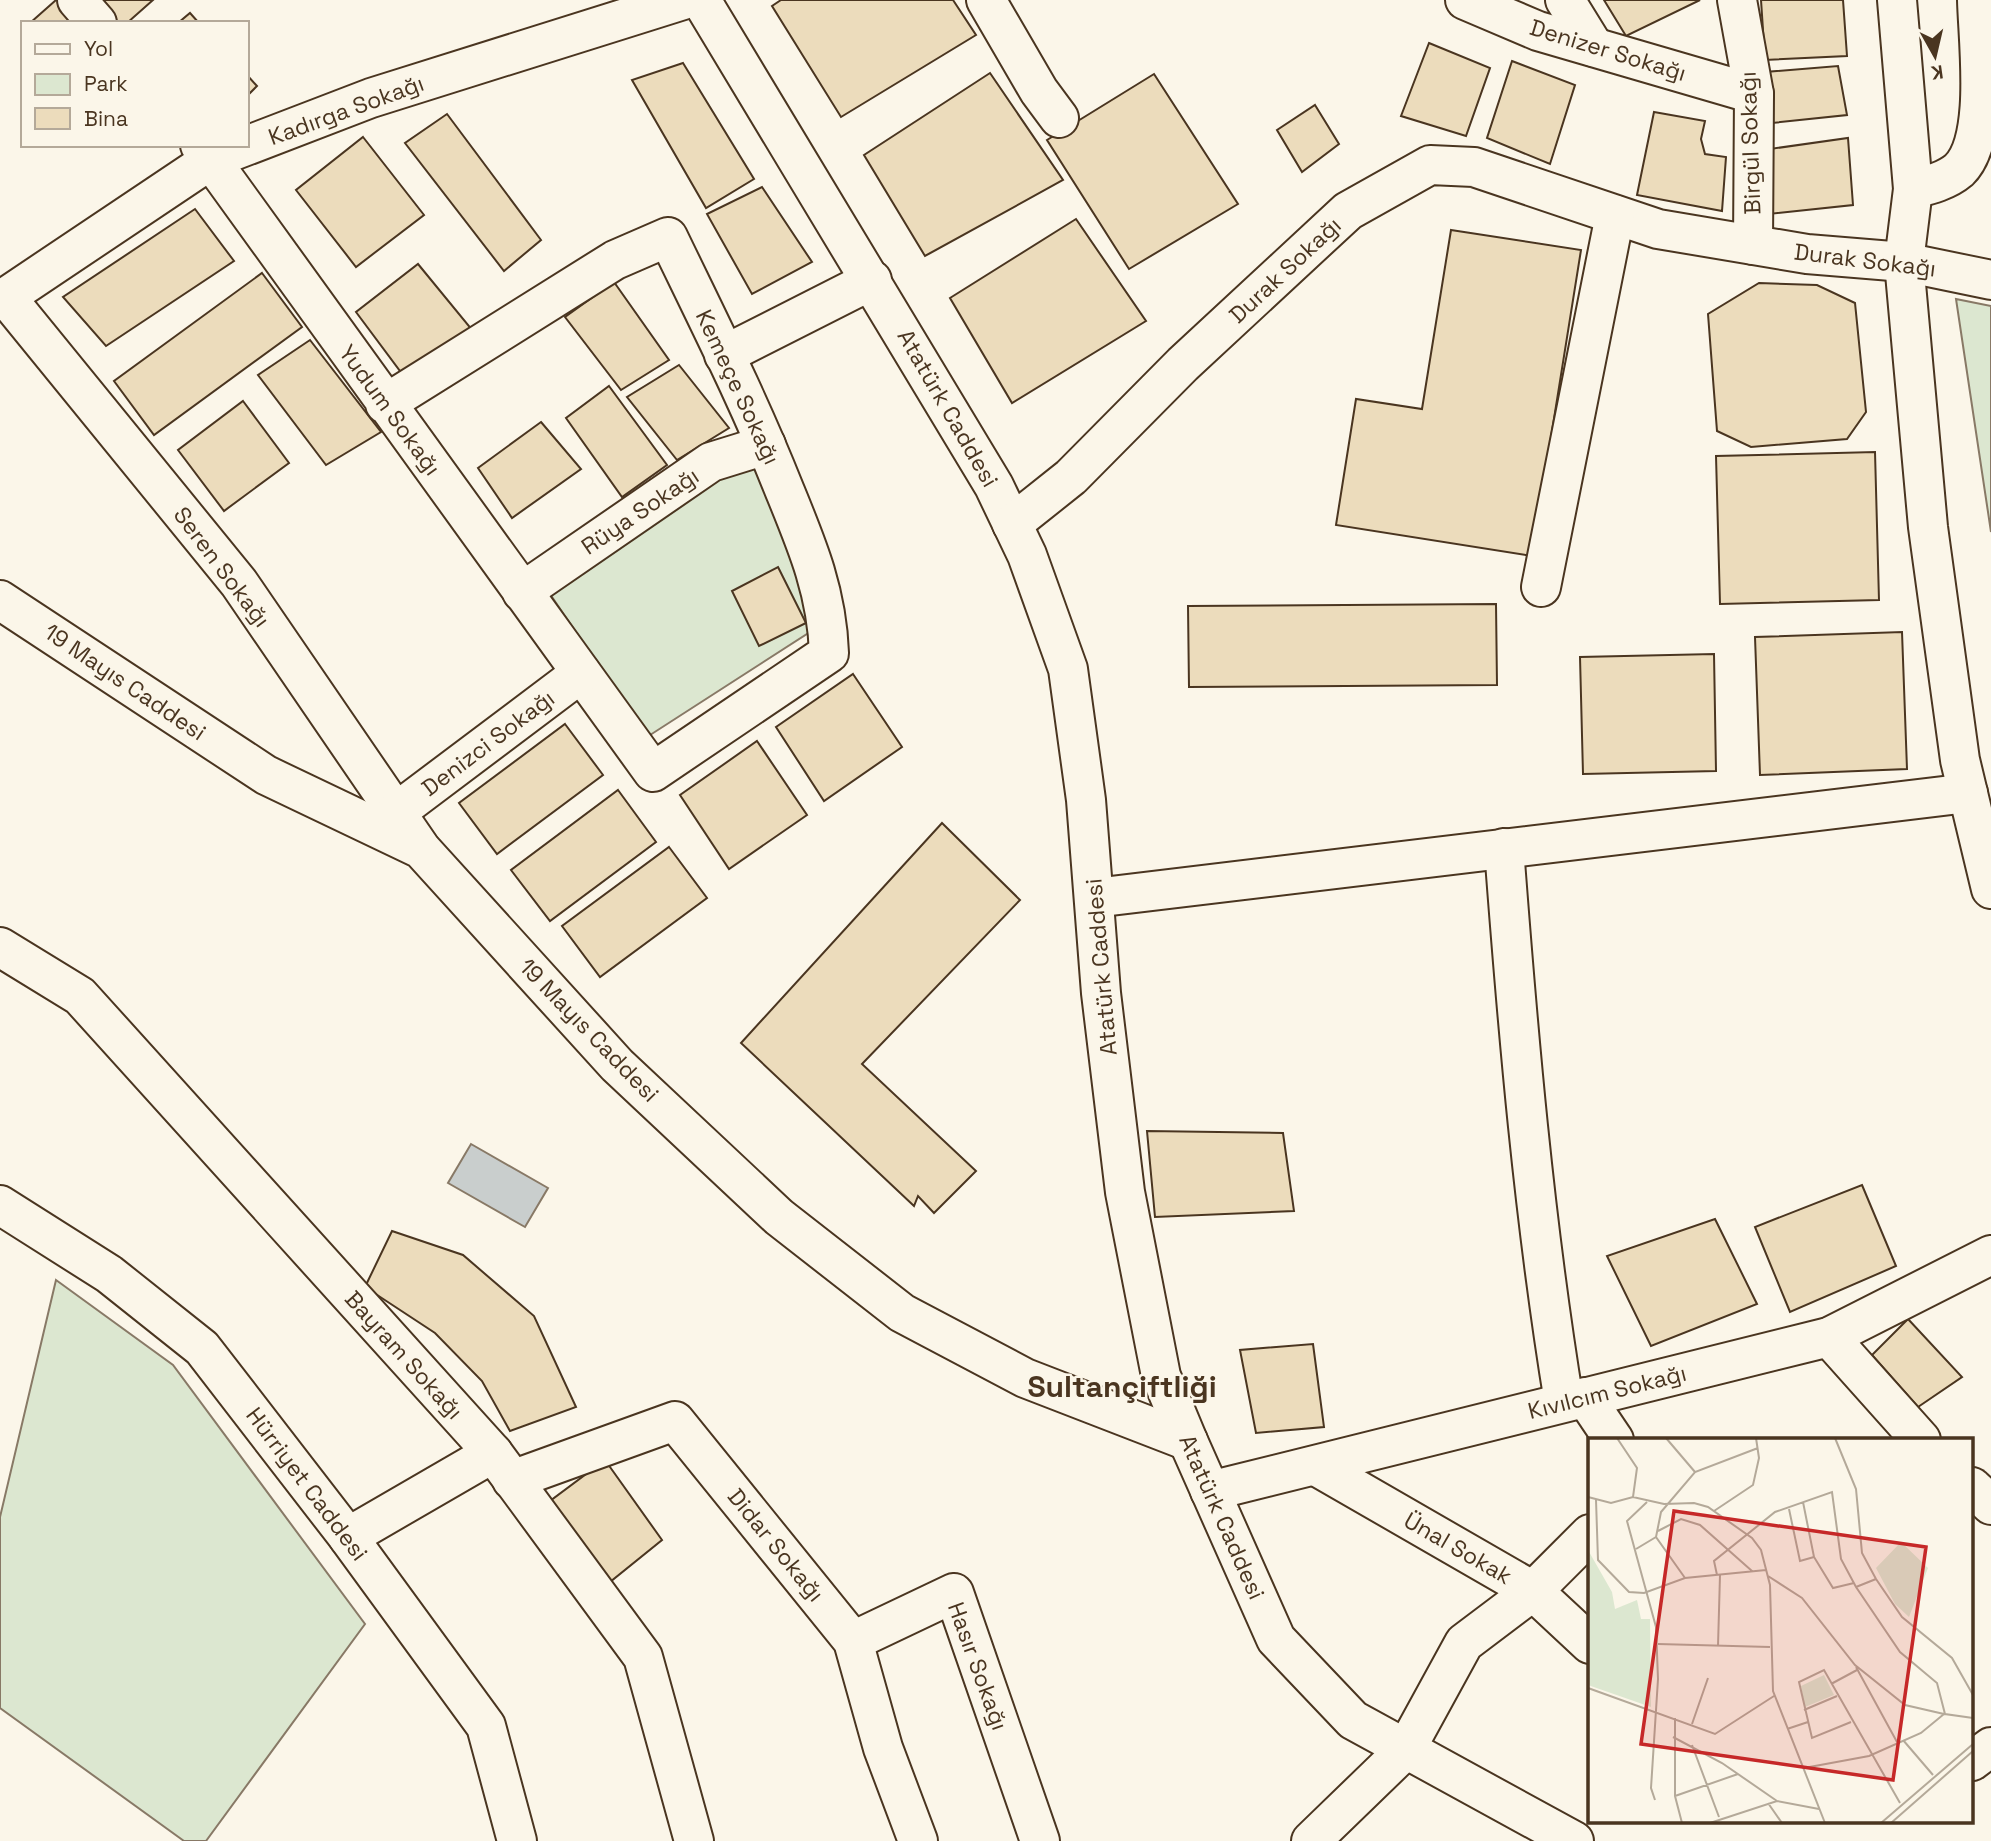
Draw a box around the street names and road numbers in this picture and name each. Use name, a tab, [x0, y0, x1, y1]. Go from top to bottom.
street label: Denizer Sokağı	[1526, 12, 1690, 88]
street label: Kadırga Sokağı	[264, 68, 428, 152]
street label: Birgül Sokağı	[1733, 71, 1767, 215]
street label: Durak Sokağı	[1223, 210, 1347, 330]
street label: Durak Sokağı	[1792, 236, 1938, 284]
street label: Kemeçe Sokağı	[689, 305, 787, 469]
street label: Atatürk Caddesi	[891, 324, 1005, 492]
street label: Yudum Sokağı	[332, 339, 448, 481]
street label: Rüya Sokağı	[575, 461, 705, 561]
street label: Seren Sokağı	[167, 501, 277, 633]
street label: 19 Mayıs Caddesi	[38, 617, 212, 747]
street label: Denizci Sokağı	[415, 683, 561, 803]
street label: Atatürk Caddesi	[1078, 877, 1124, 1057]
street label: 19 Mayıs Caddesi	[513, 952, 665, 1108]
street label: Bayram Sokağı	[338, 1284, 470, 1426]
street label: Kıvılcım Sokağı	[1525, 1358, 1689, 1426]
street label: Hürriyet Caddesi	[239, 1401, 375, 1567]
street label: Atatürk Caddesi	[1172, 1430, 1272, 1604]
street label: Didar Sokağı	[721, 1482, 831, 1608]
street label: Ünal Sokak	[1398, 1505, 1518, 1591]
street label: Hasır Sokağı	[941, 1598, 1015, 1734]

